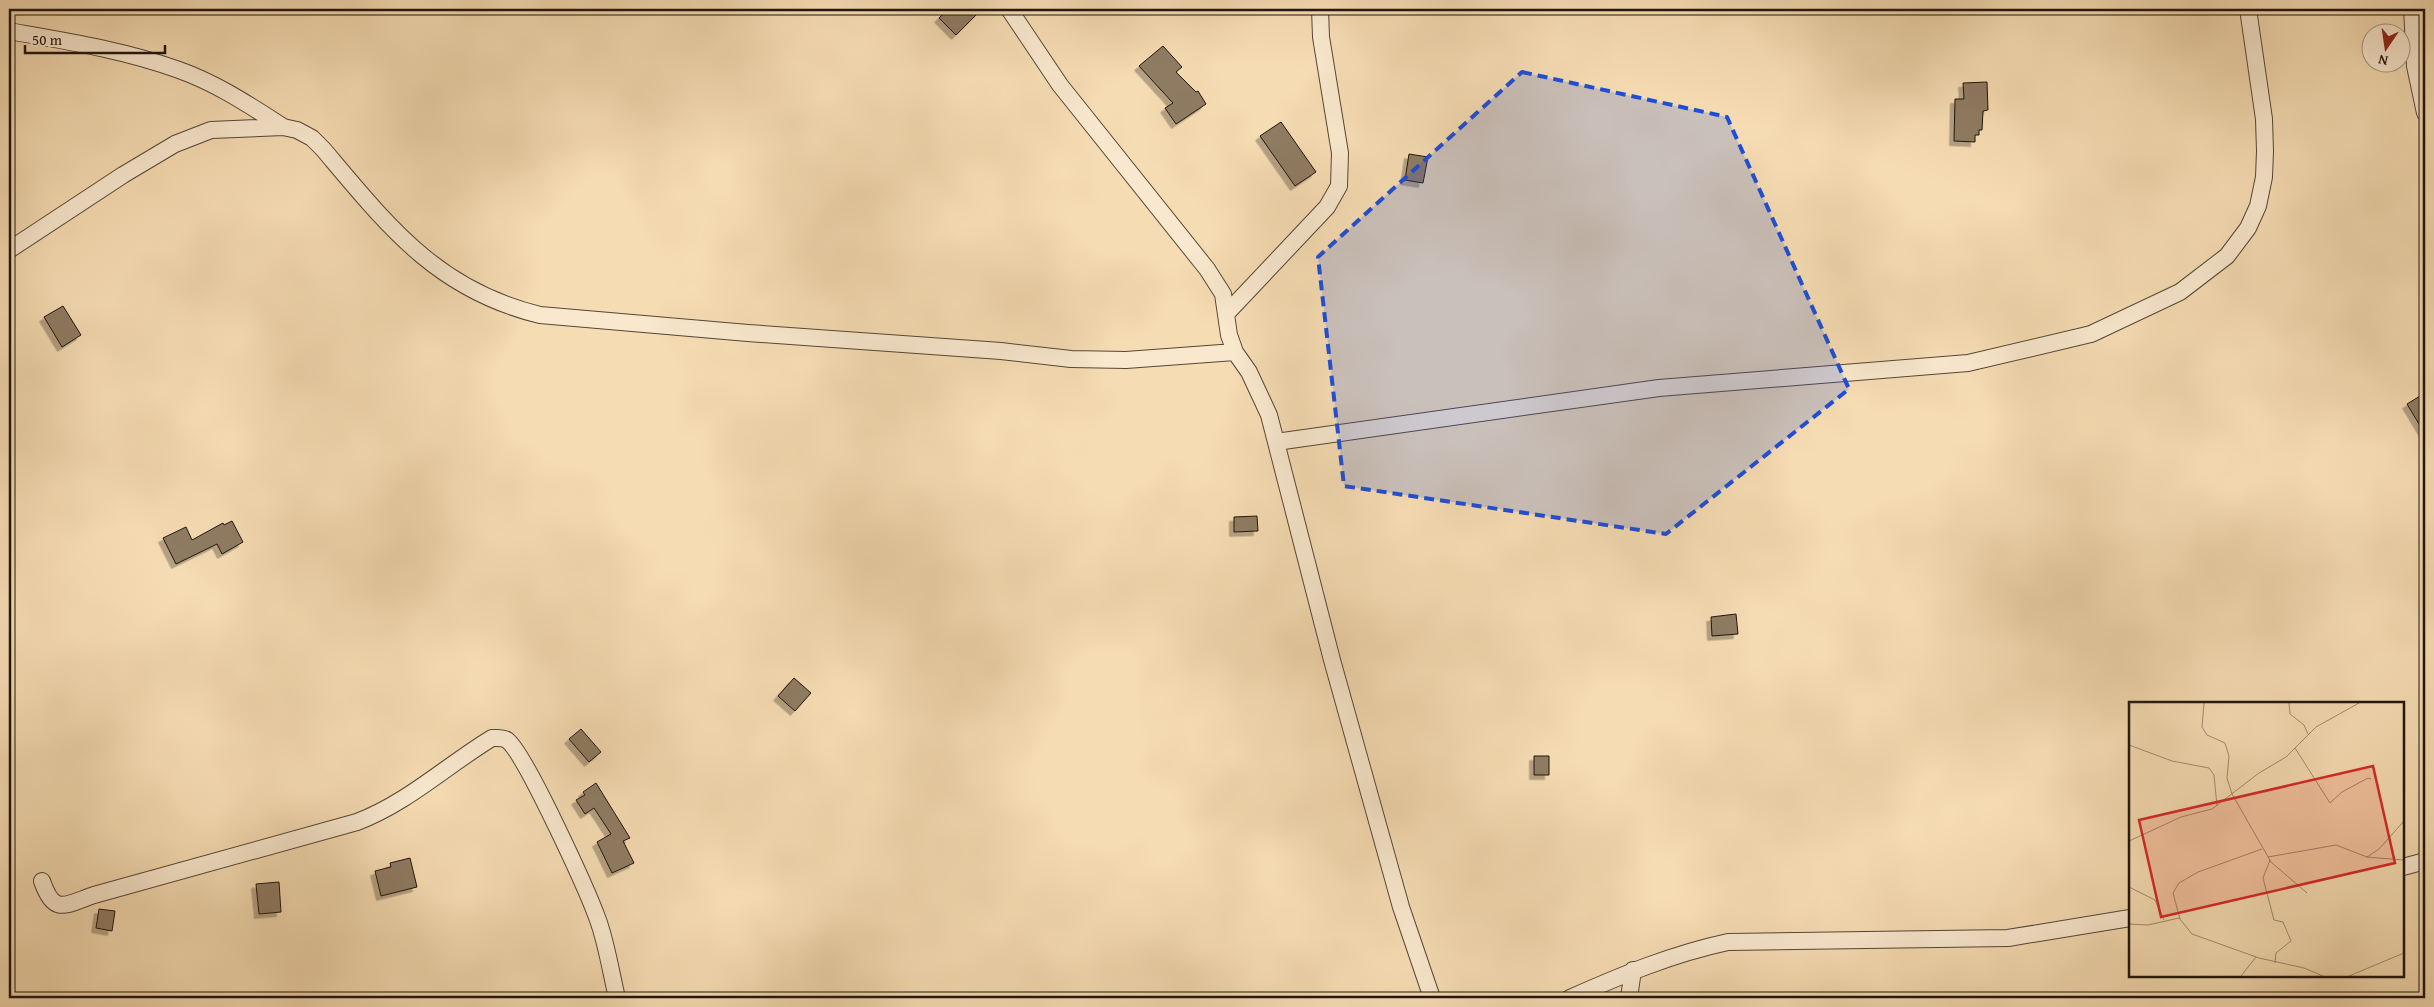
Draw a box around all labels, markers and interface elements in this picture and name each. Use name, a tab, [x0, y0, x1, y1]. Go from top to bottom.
scale bar	[25, 22, 165, 54]
north arrow	[2362, 22, 2412, 72]
text: 50 m	[32, 29, 63, 50]
text: N	[2376, 50, 2390, 71]
inset map	[2129, 702, 2404, 977]

